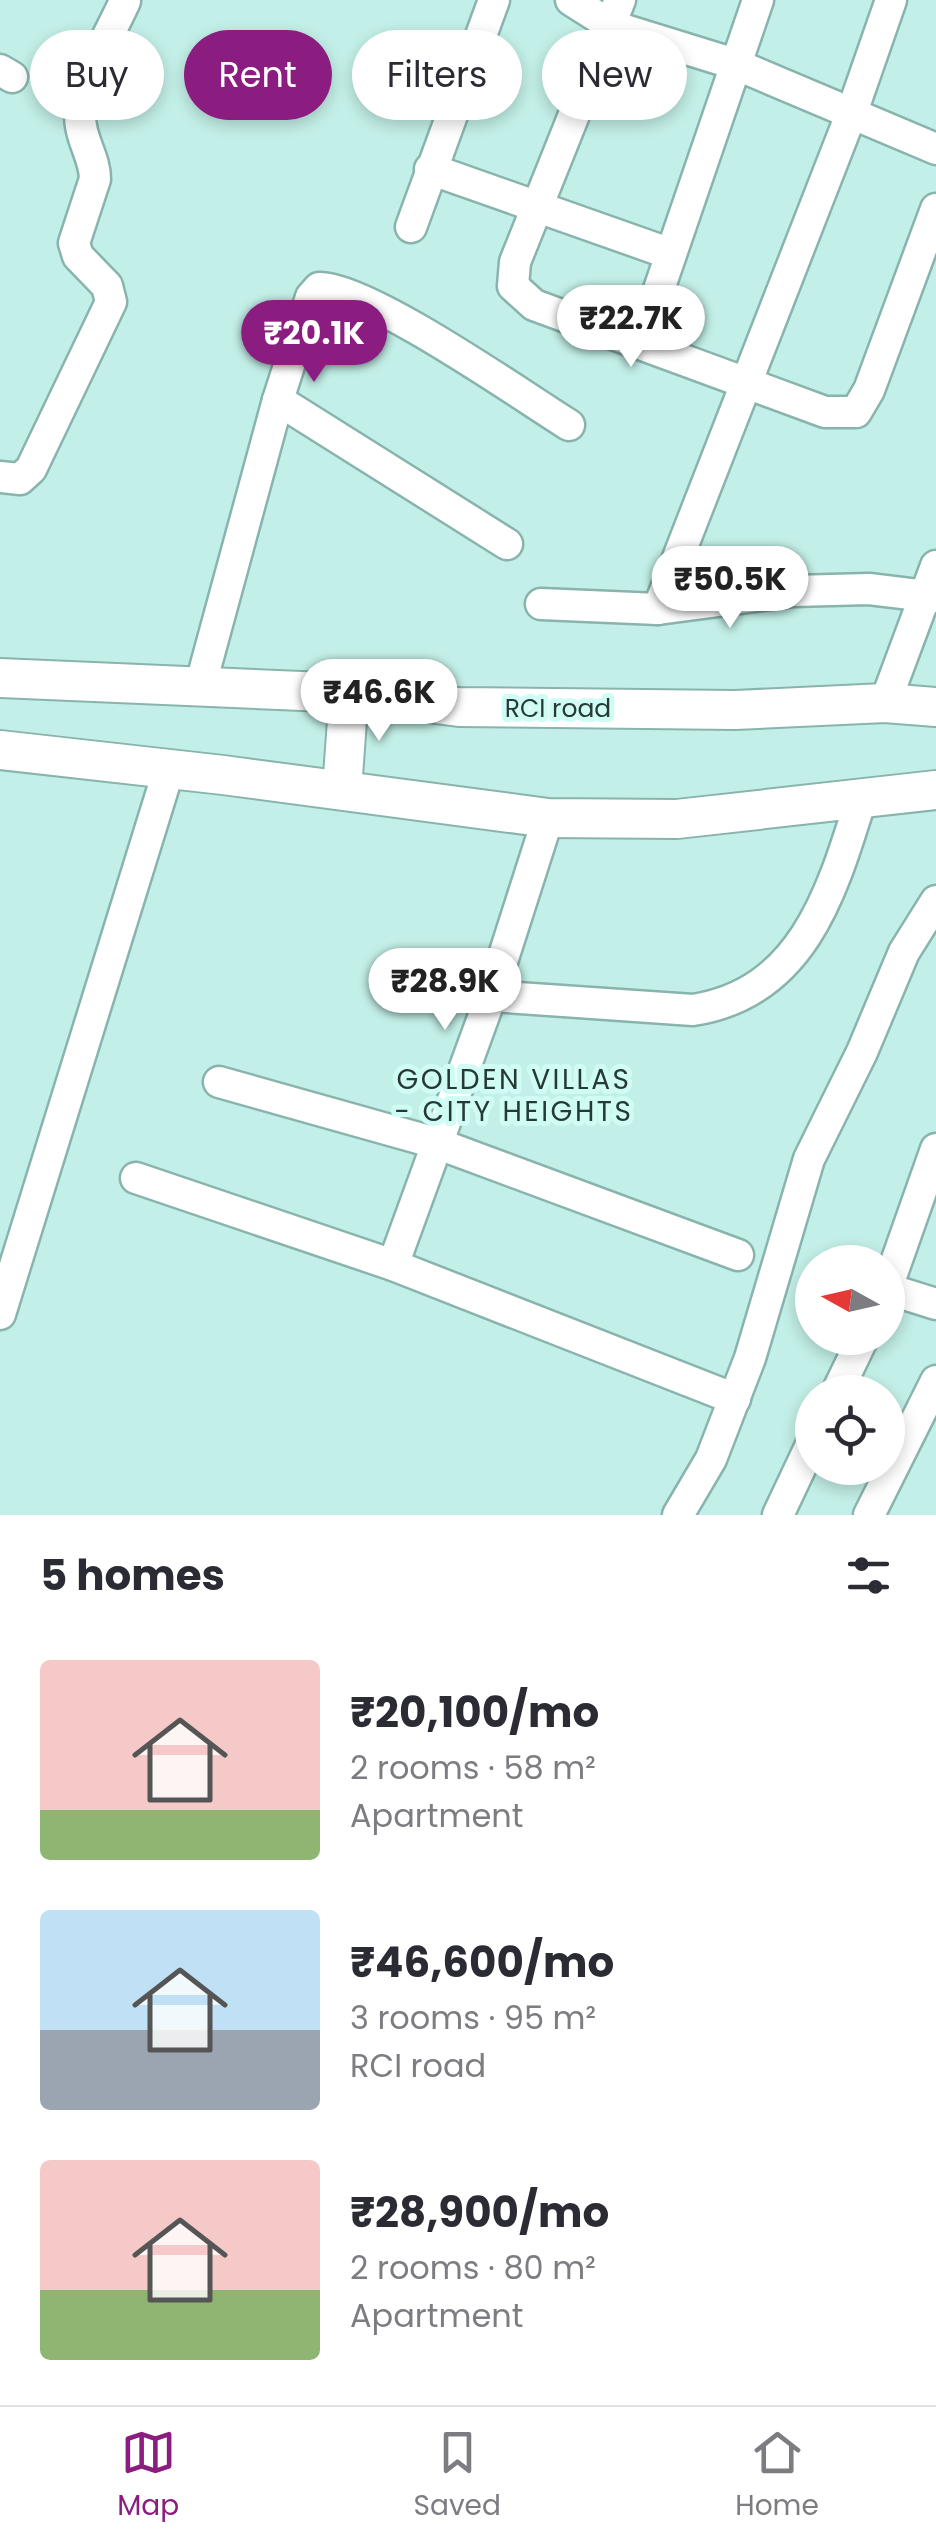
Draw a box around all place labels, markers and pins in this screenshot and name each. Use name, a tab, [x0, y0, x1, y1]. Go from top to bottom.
pin: ₹22.7K	[550, 285, 712, 370]
pin: ₹20.1K	[233, 300, 395, 385]
pin: ₹50.5K	[649, 546, 811, 631]
pin: ₹46.6K	[298, 659, 460, 744]
pin: ₹28.9K	[364, 948, 526, 1033]

